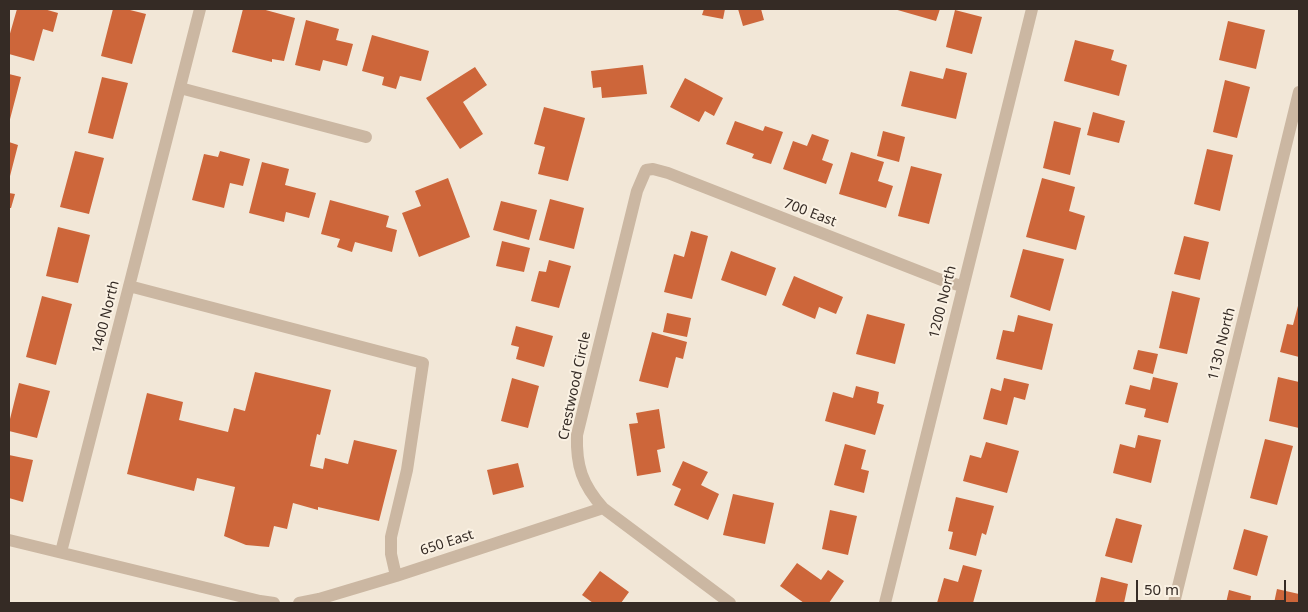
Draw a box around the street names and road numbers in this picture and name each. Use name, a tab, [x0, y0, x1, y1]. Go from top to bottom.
street label: 700 East	[781, 195, 839, 231]
street label: 1200 North	[926, 264, 960, 340]
street label: 1400 North	[89, 279, 123, 355]
street label: 1130 North	[1205, 306, 1239, 382]
street label: Crestwood Circle	[555, 330, 595, 442]
street label: 650 East	[418, 527, 476, 559]

